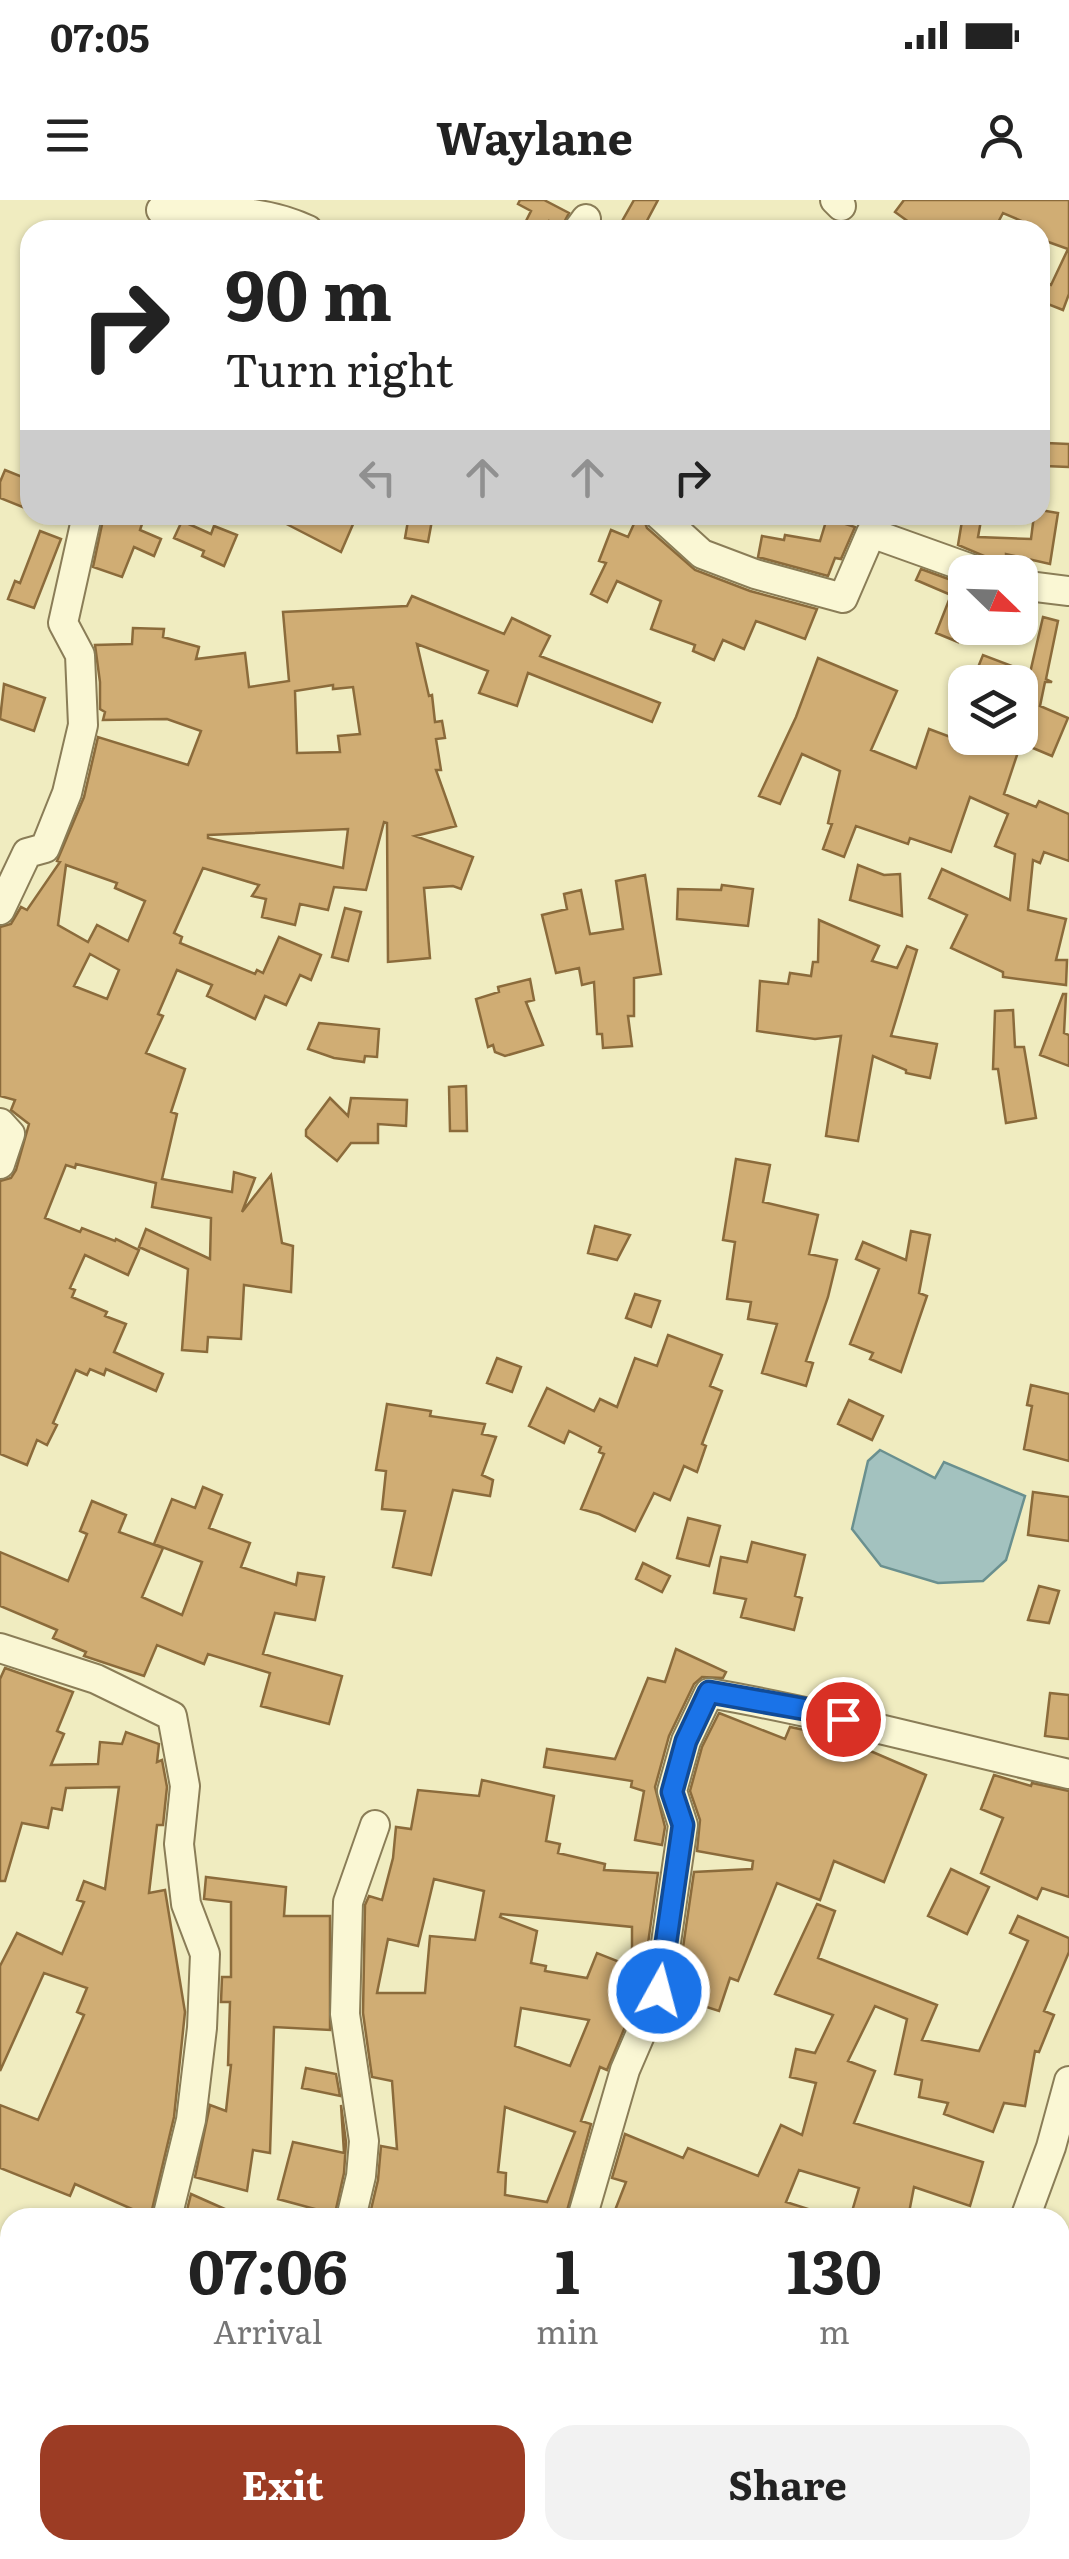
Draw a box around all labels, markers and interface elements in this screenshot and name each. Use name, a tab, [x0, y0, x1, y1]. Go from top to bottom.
text: 07:05	[50, 7, 150, 64]
text: Waylane	[436, 102, 633, 169]
icon: menu	[40, 108, 95, 163]
icon: person	[974, 108, 1029, 163]
text: 90 m	[225, 239, 392, 343]
icon: right	[60, 260, 190, 390]
text: Turn right	[225, 334, 453, 401]
icon: left	[350, 450, 405, 505]
icon: ahead	[455, 450, 510, 505]
icon: ahead	[560, 450, 615, 505]
icon: right	[665, 450, 720, 505]
north arrow	[948, 555, 1038, 645]
map controls	[948, 555, 1038, 755]
button: layers	[948, 665, 1038, 755]
pin	[801, 1677, 886, 1762]
icon: arrive	[816, 1692, 871, 1747]
position arrow	[607, 1939, 711, 2043]
text: 07:06	[188, 2223, 348, 2312]
text: 1	[555, 2223, 580, 2312]
text: 130	[787, 2223, 882, 2312]
text: Arrival	[213, 2306, 323, 2354]
text: min	[536, 2306, 599, 2354]
text: m	[819, 2306, 850, 2354]
button: Exit	[40, 2425, 525, 2540]
button: Share	[545, 2425, 1030, 2540]

